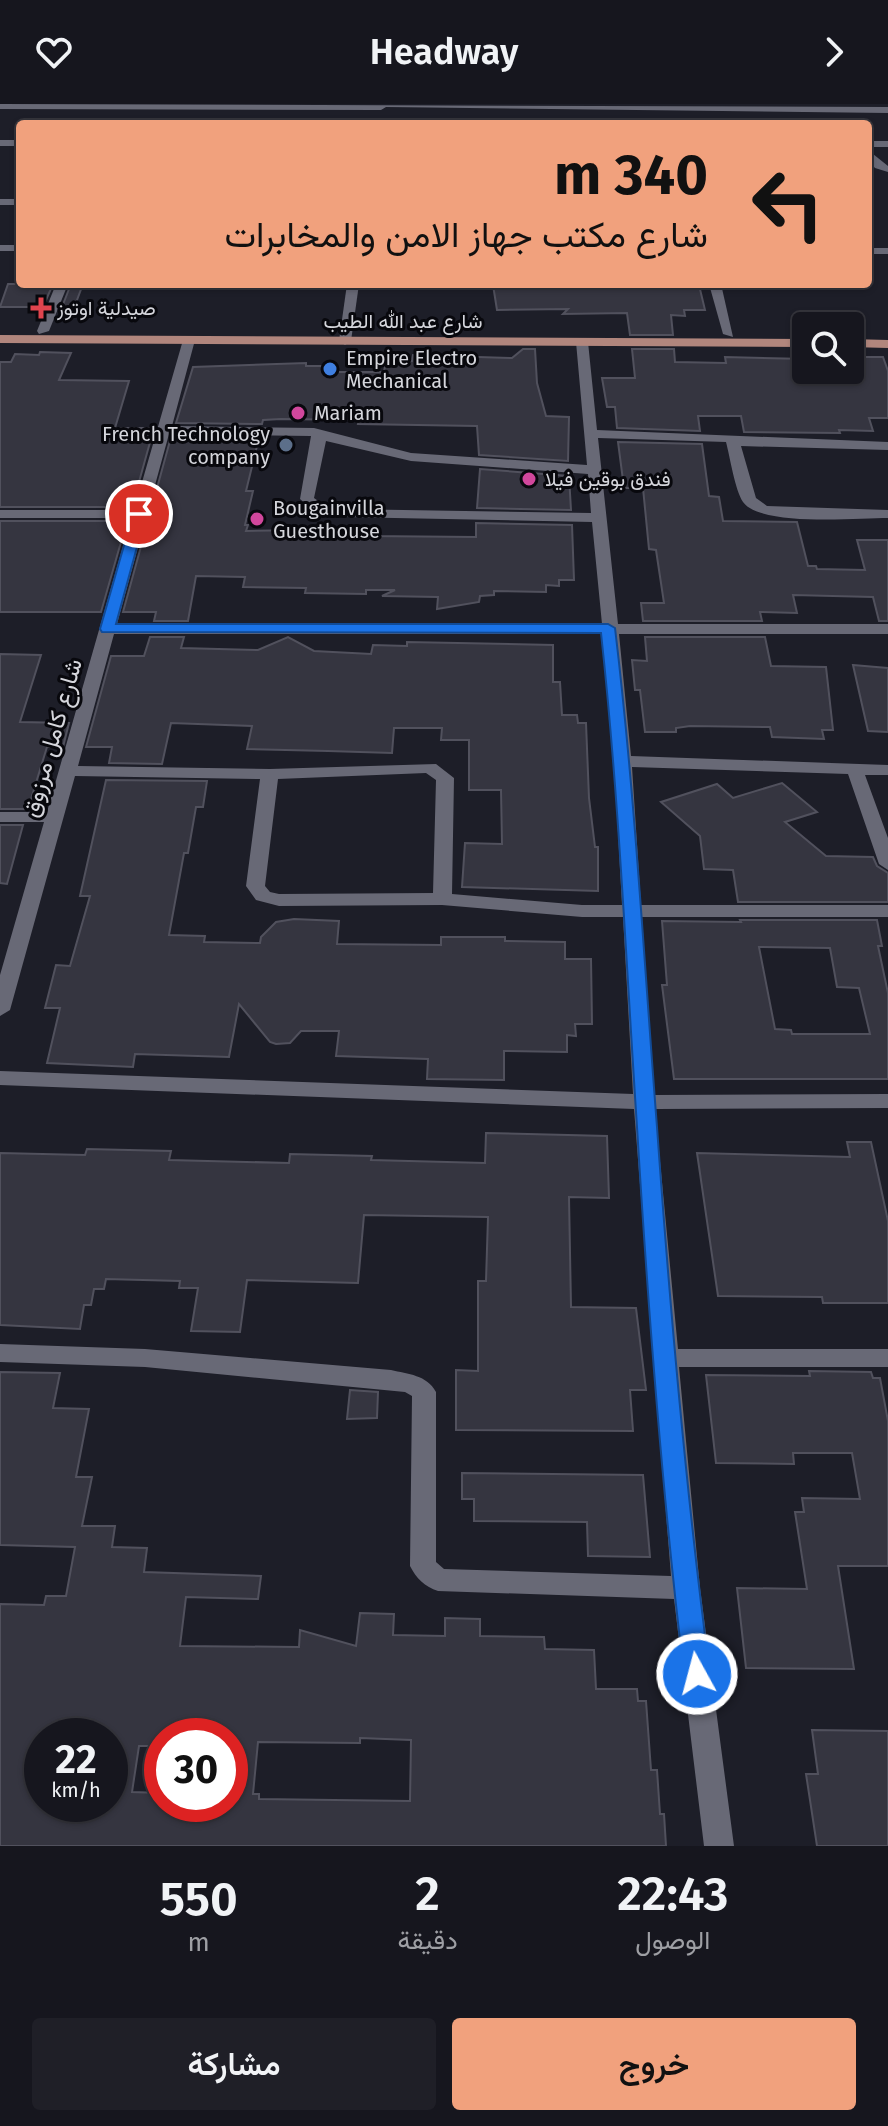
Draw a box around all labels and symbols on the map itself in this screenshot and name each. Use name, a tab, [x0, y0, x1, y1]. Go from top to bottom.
place label: صيدلية اوتوز	[56, 296, 156, 321]
marker: صيدلية اوتوز	[32, 299, 50, 317]
street label: شارع عبد الله الطيب	[323, 309, 483, 335]
place label: Empire Electro Mechanical	[346, 346, 477, 393]
marker: Empire Electro Mechanical	[321, 360, 339, 378]
place label: Mariam	[314, 401, 382, 425]
marker: Mariam	[289, 404, 307, 422]
place label: French Technology company	[102, 422, 270, 469]
marker: French Technology company	[277, 436, 295, 454]
place label: فندق بوقين فيلا	[545, 467, 671, 492]
marker: فندق بوقين فيلا	[520, 470, 538, 488]
pin	[105, 480, 173, 548]
place label: Bougainvilla Guesthouse	[273, 496, 385, 543]
marker: Bougainvilla Guesthouse	[248, 510, 266, 528]
street label: شارع كامل مرزوق	[16, 655, 90, 821]
position arrow	[655, 1632, 739, 1716]
speed limit sign: 30	[144, 1718, 248, 1822]

